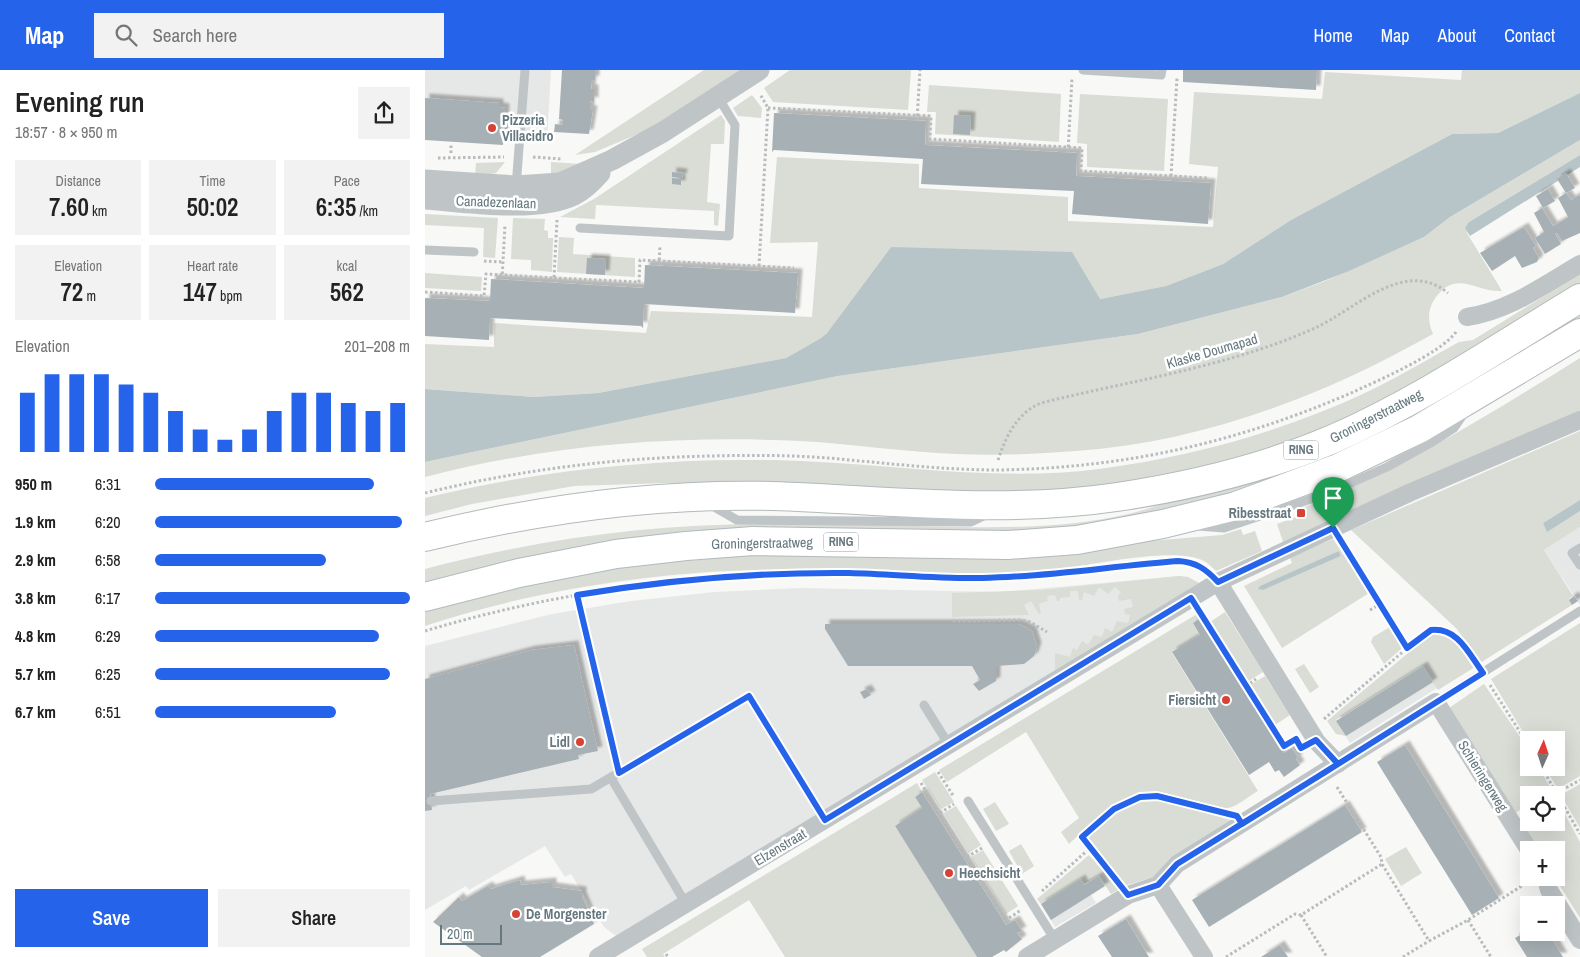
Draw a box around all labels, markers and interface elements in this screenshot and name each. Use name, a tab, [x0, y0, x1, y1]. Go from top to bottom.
search box	[94, 13, 444, 58]
text: Map	[25, 19, 64, 51]
icon: search	[112, 21, 140, 49]
text: Search here	[152, 22, 237, 48]
text: Home	[1313, 23, 1353, 48]
text: Map	[1381, 23, 1410, 48]
text: About	[1438, 23, 1476, 48]
text: Contact	[1504, 23, 1555, 48]
text: Evening run	[15, 83, 145, 121]
button: share	[358, 87, 410, 139]
place label: Pizzeria Villacidro	[502, 111, 554, 145]
text: 18:57 · 8 × 950 m	[15, 121, 118, 143]
marker: Pizzeria Villacidro	[486, 122, 498, 134]
text: Distance	[56, 172, 101, 190]
text: Time	[200, 172, 225, 190]
text: Pace	[334, 172, 360, 190]
text: 7.60	[49, 190, 89, 224]
text: 50:02	[186, 190, 239, 224]
text: 6:35	[316, 190, 356, 224]
street label: Canadezenlaan	[455, 192, 537, 212]
text: km	[89, 202, 107, 220]
text: /km	[356, 202, 378, 220]
text: Elevation	[54, 257, 102, 275]
text: Heart rate	[187, 257, 238, 275]
text: kcal	[337, 257, 357, 275]
text: 72	[60, 275, 83, 309]
text: 147	[183, 275, 217, 309]
text: 562	[330, 275, 364, 309]
text: m	[83, 287, 96, 305]
text: bpm	[217, 287, 242, 305]
street label: Klaske Doumapad	[1164, 329, 1260, 373]
text: Elevation	[15, 335, 70, 357]
text: 201–208 m	[344, 335, 410, 357]
street label: Groningerstraatweg	[1327, 385, 1426, 447]
road number: RING	[1283, 440, 1319, 460]
text: 950 m	[15, 473, 52, 495]
text: 6:31	[95, 473, 121, 495]
pin	[1312, 477, 1354, 528]
icon: arrive	[1319, 484, 1347, 512]
place label: Ribesstraat	[1228, 504, 1291, 522]
marker: Ribesstraat	[1295, 507, 1307, 519]
text: 1.9 km	[15, 511, 56, 533]
text: 6:20	[95, 511, 121, 533]
road number: RING	[823, 532, 859, 552]
street label: Groningerstraatweg	[711, 533, 813, 553]
text: 2.9 km	[15, 549, 56, 571]
text: 6:58	[95, 549, 121, 571]
text: 3.8 km	[15, 587, 56, 609]
text: 6:17	[95, 587, 121, 609]
text: 4.8 km	[15, 625, 56, 647]
text: 6:29	[95, 625, 121, 647]
text: 5.7 km	[15, 663, 56, 685]
text: 6:25	[95, 663, 121, 685]
place label: Fiersicht	[1168, 691, 1216, 709]
marker: Fiersicht	[1220, 694, 1232, 706]
text: 6.7 km	[15, 701, 56, 723]
text: 6:51	[95, 701, 121, 723]
north arrow	[1520, 731, 1565, 776]
map controls	[1520, 731, 1565, 941]
place label: Lidl	[550, 733, 570, 751]
marker: Lidl	[574, 736, 586, 748]
street label: Schieringerweg	[1454, 737, 1512, 815]
button: locate	[1520, 786, 1565, 831]
street label: Elzenstraat	[751, 824, 809, 870]
button: +	[1520, 841, 1565, 886]
place label: Heechsicht	[959, 864, 1020, 882]
marker: Heechsicht	[943, 867, 955, 879]
button: Save	[15, 889, 208, 947]
button: Share	[218, 889, 410, 947]
button: −	[1520, 896, 1565, 941]
place label: De Morgenster	[526, 905, 607, 923]
marker: De Morgenster	[510, 908, 522, 920]
scale bar	[440, 922, 503, 945]
text: 20 m	[447, 925, 473, 943]

